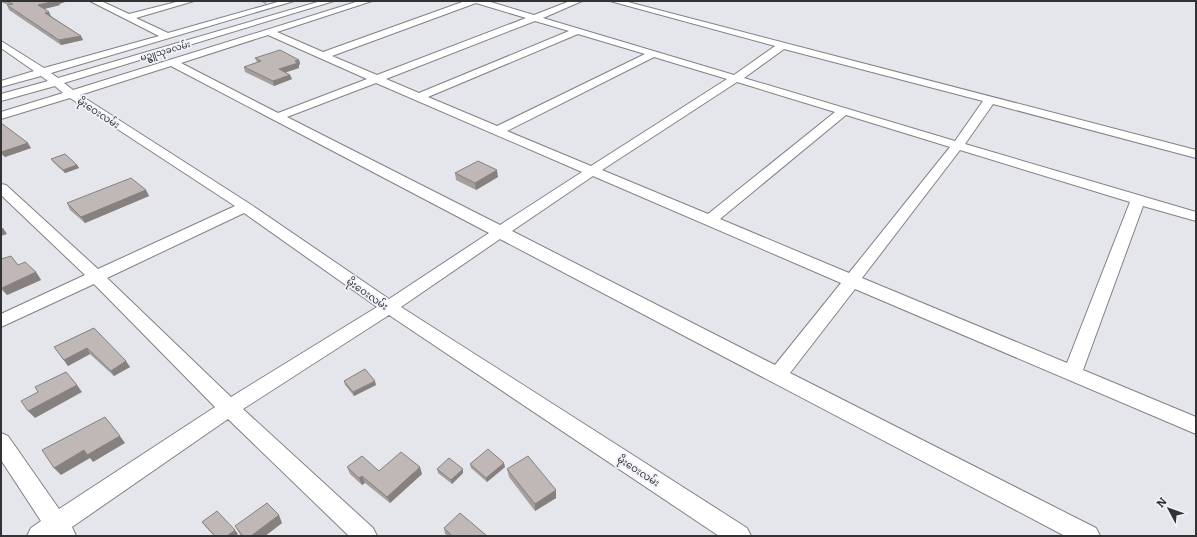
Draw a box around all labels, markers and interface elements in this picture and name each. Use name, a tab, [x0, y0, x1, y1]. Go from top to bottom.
street label: မဥ္ဇူသုခလမ်း	[138, 36, 192, 65]
street label: မိုးဝေးလမ်း	[74, 93, 123, 133]
street label: မိုးဝေးလမ်း	[343, 273, 392, 315]
street label: မိုးဝေးလမ်း	[614, 451, 663, 491]
north arrow	[1149, 489, 1189, 529]
text: N	[1152, 493, 1170, 511]

